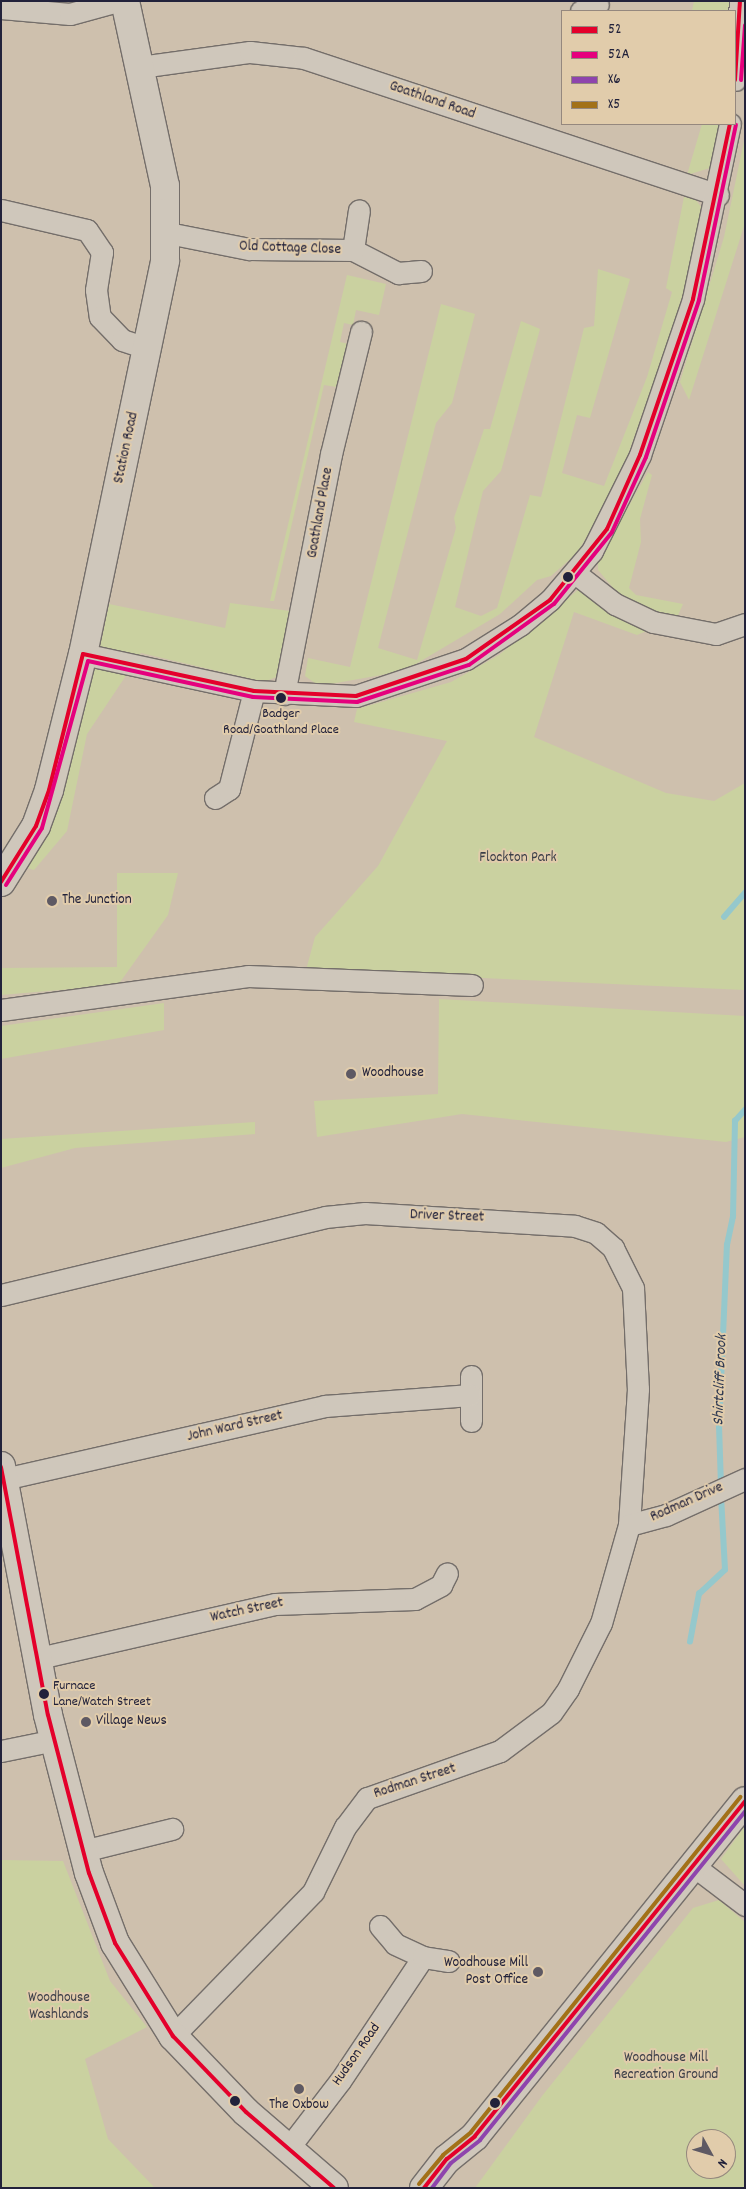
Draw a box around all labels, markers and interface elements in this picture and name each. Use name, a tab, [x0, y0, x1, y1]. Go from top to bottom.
legend	[561, 10, 736, 125]
text: 52	[608, 19, 622, 41]
text: 52A	[608, 44, 630, 66]
text: X6	[608, 69, 621, 91]
street label: Goathland Road	[387, 78, 477, 124]
text: X5	[608, 94, 620, 116]
street label: Old Cottage Close	[239, 238, 341, 260]
street label: Station Road	[111, 411, 143, 485]
street label: Goathland Place	[304, 466, 338, 560]
unlabelled marker	[563, 572, 573, 582]
marker: Badger Road/Goathland Place	[276, 693, 286, 703]
place label: Badger Road/Goathland Place	[223, 706, 339, 739]
park label: Flockton Park	[479, 850, 557, 868]
place label: The Junction	[62, 892, 132, 910]
marker: The Junction	[46, 895, 58, 907]
place label: Woodhouse	[362, 1065, 424, 1083]
marker: Woodhouse	[344, 1067, 358, 1081]
street label: Driver Street	[410, 1207, 484, 1227]
water label: Shirtcliff Brook	[710, 1334, 732, 1426]
street label: John Ward Street	[185, 1407, 285, 1447]
street label: Rodman Drive	[648, 1479, 726, 1527]
street label: Watch Street	[209, 1595, 285, 1627]
place label: Furnace Lane/Watch Street	[53, 1678, 151, 1710]
marker: Furnace Lane/Watch Street	[39, 1689, 49, 1699]
place label: Village News	[96, 1713, 167, 1731]
marker: Village News	[80, 1716, 92, 1728]
street label: Rodman Street	[372, 1760, 458, 1804]
place label: Woodhouse Mill Post Office	[444, 1954, 528, 1989]
marker: Woodhouse Mill Post Office	[532, 1966, 544, 1978]
park label: Woodhouse Washlands	[28, 1989, 90, 2024]
street label: Hudson Road	[329, 2020, 385, 2090]
park label: Woodhouse Mill Recreation Ground	[614, 2049, 718, 2084]
marker: The Oxbow	[293, 2083, 305, 2095]
unlabelled marker	[230, 2096, 240, 2106]
place label: The Oxbow	[269, 2097, 329, 2115]
unlabelled marker	[490, 2098, 500, 2108]
north arrow	[686, 2129, 736, 2179]
text: N	[712, 2154, 732, 2172]

